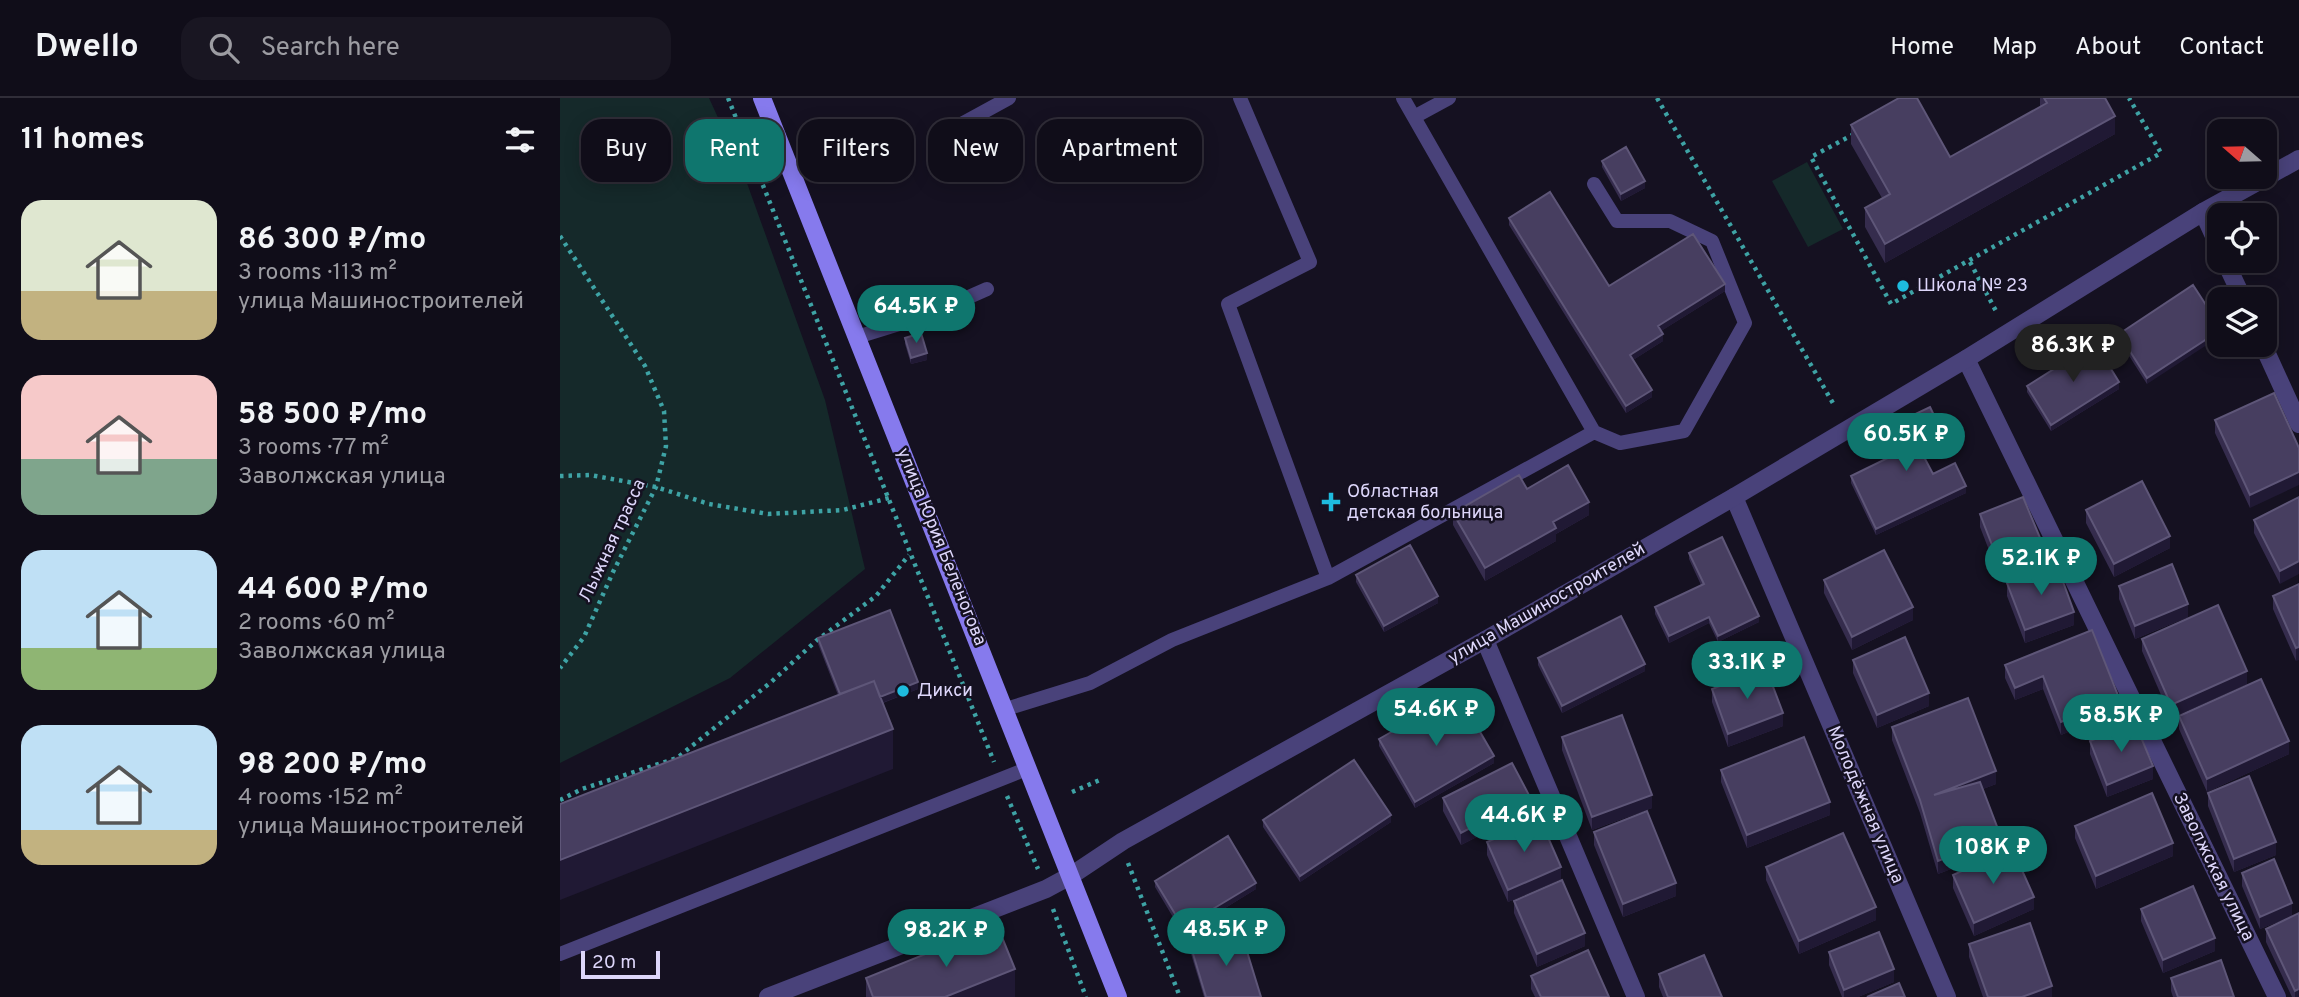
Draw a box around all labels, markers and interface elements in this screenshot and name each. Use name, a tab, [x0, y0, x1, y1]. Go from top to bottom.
search box	[181, 17, 671, 80]
text: Dwello	[35, 27, 139, 69]
icon: search	[205, 29, 243, 67]
text: Search here	[261, 32, 400, 65]
text: Home	[1890, 33, 1954, 63]
text: Map	[1992, 33, 2037, 63]
text: About	[2075, 33, 2141, 63]
text: Contact	[2179, 33, 2264, 63]
chip: Buy	[581, 119, 671, 182]
chip: Rent	[685, 119, 784, 182]
chip: Filters	[798, 119, 914, 182]
chip: New	[928, 119, 1023, 182]
chip: Apartment	[1037, 119, 1202, 182]
north arrow	[2207, 119, 2277, 189]
map controls	[2207, 119, 2277, 357]
icon: filters	[501, 121, 539, 159]
text: 11 homes	[21, 122, 145, 159]
button: locate	[2207, 203, 2277, 273]
text: 86 300 ₽/mo	[238, 222, 426, 259]
icon: home	[77, 228, 161, 312]
text: 3 rooms · 113 m²	[238, 259, 397, 288]
place label: Школа № 23	[1917, 275, 2028, 298]
marker: Школа № 23	[1895, 278, 1911, 294]
pin: 64.5K ₽	[851, 286, 981, 345]
button: layers	[2207, 287, 2277, 357]
text: улица Машиностроителей	[238, 288, 524, 317]
text: 64.5K ₽	[873, 293, 959, 322]
pin: 86.3K ₽	[2008, 324, 2138, 384]
text: 86.3K ₽	[2030, 332, 2116, 361]
text: 58 500 ₽/mo	[238, 397, 427, 434]
icon: home	[77, 403, 161, 487]
pin: 60.5K ₽	[1841, 414, 1971, 473]
text: 60.5K ₽	[1863, 421, 1949, 450]
text: 3 rooms · 77 m²	[238, 434, 389, 463]
street label: улица Юрия Беленогова	[891, 445, 991, 649]
text: Заволжская улица	[238, 463, 446, 492]
street label: Лыжная трасса	[574, 476, 652, 606]
place label: Областная детская больница	[1347, 481, 1503, 525]
marker: Областная детская больница	[1321, 492, 1341, 512]
street label: улица Машиностроителей	[1444, 538, 1650, 670]
pin: 52.1K ₽	[1976, 538, 2106, 597]
text: 52.1K ₽	[2001, 545, 2081, 574]
text: 44 600 ₽/mo	[238, 572, 428, 609]
icon: home	[77, 578, 161, 662]
text: 2 rooms · 60 m²	[238, 609, 395, 638]
text: Заволжская улица	[238, 638, 446, 667]
pin: 33.1K ₽	[1682, 642, 1812, 701]
text: 33.1K ₽	[1708, 649, 1786, 678]
place label: Дикси	[917, 680, 973, 703]
marker: Дикси	[895, 683, 911, 699]
pin: 54.6K ₽	[1371, 688, 1501, 748]
pin: 58.5K ₽	[2056, 694, 2186, 754]
text: 54.6K ₽	[1393, 696, 1479, 725]
text: 58.5K ₽	[2079, 702, 2163, 731]
street label: Молодёжная улица	[1821, 723, 1909, 887]
text: 98 200 ₽/mo	[238, 747, 427, 784]
icon: home	[77, 753, 161, 837]
text: 4 rooms · 152 m²	[238, 784, 403, 813]
street label: Заволжская улица	[2167, 789, 2259, 945]
pin: 44.6K ₽	[1459, 794, 1589, 854]
text: 44.6K ₽	[1481, 802, 1567, 831]
text: улица Машиностроителей	[238, 813, 524, 842]
pin: 108K ₽	[1936, 826, 2050, 886]
text: 108K ₽	[1955, 834, 2031, 863]
pin: 48.5K ₽	[1161, 908, 1291, 968]
pin: 98.2K ₽	[881, 910, 1011, 969]
text: 48.5K ₽	[1183, 916, 1269, 945]
text: 98.2K ₽	[904, 917, 988, 946]
scale bar	[581, 948, 660, 980]
text: 20 m	[592, 951, 636, 975]

